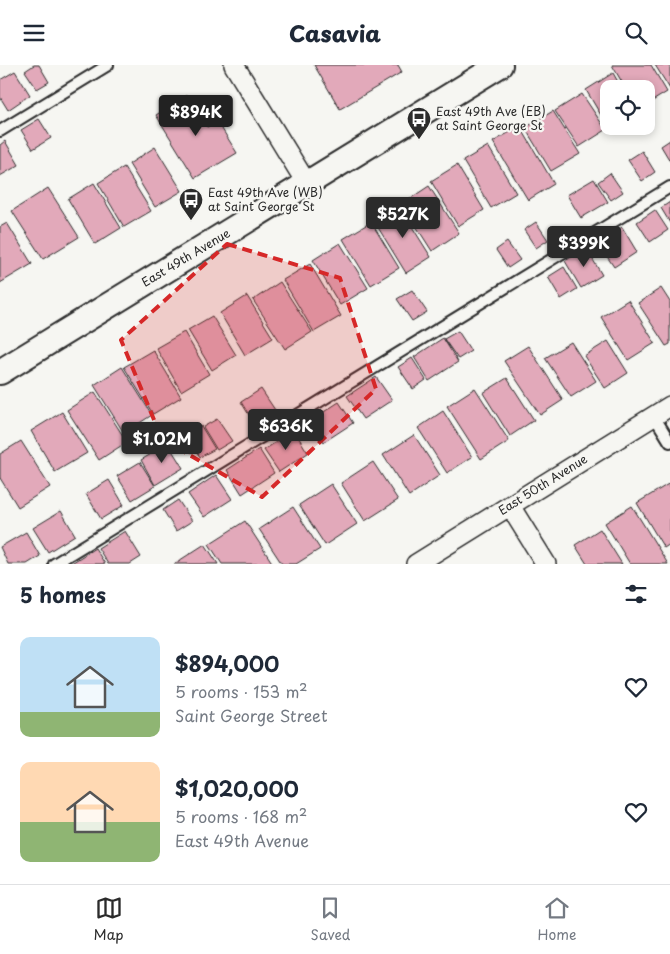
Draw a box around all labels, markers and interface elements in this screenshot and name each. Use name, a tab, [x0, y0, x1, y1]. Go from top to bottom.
text: Casavia	[289, 16, 381, 49]
icon: menu	[20, 19, 48, 47]
icon: search	[622, 19, 650, 47]
map controls	[600, 80, 655, 135]
button: locate	[600, 80, 655, 135]
pin: $894K	[161, 95, 231, 137]
text: $894K	[170, 99, 222, 123]
place label: East 49th Ave (EB) at Saint George St	[436, 102, 546, 134]
bus stop icon: East 49th Ave (EB) at Saint George St	[406, 106, 432, 140]
place label: East 49th Ave (WB) at Saint George St	[208, 183, 323, 215]
bus stop icon: East 49th Ave (WB) at Saint George St	[178, 187, 204, 221]
pin: $527K	[368, 197, 438, 239]
text: $527K	[377, 201, 429, 225]
street label: East 49th Avenue	[138, 223, 234, 291]
pin: $399K	[549, 225, 619, 268]
text: $399K	[558, 230, 610, 254]
pin: $636K	[251, 409, 321, 451]
text: $636K	[259, 413, 313, 437]
pin: $1.02M	[121, 421, 203, 464]
text: $1.02M	[132, 426, 192, 450]
street label: East 50th Avenue	[494, 449, 591, 519]
text: 5 homes	[20, 578, 106, 610]
icon: filters	[622, 580, 650, 608]
text: $894,000	[175, 647, 279, 679]
icon: home	[60, 657, 120, 717]
icon: heart	[622, 673, 650, 701]
text: 5 rooms · 153 m²	[175, 679, 308, 703]
text: Saint George Street	[175, 703, 328, 727]
text: $1,020,000	[175, 772, 299, 804]
icon: home	[60, 782, 120, 842]
icon: heart	[622, 798, 650, 826]
text: 5 rooms · 168 m²	[175, 804, 307, 828]
text: East 49th Avenue	[175, 828, 309, 852]
tab: Map	[94, 894, 123, 945]
tab: Saved	[311, 894, 350, 945]
tab: Home	[537, 894, 576, 945]

